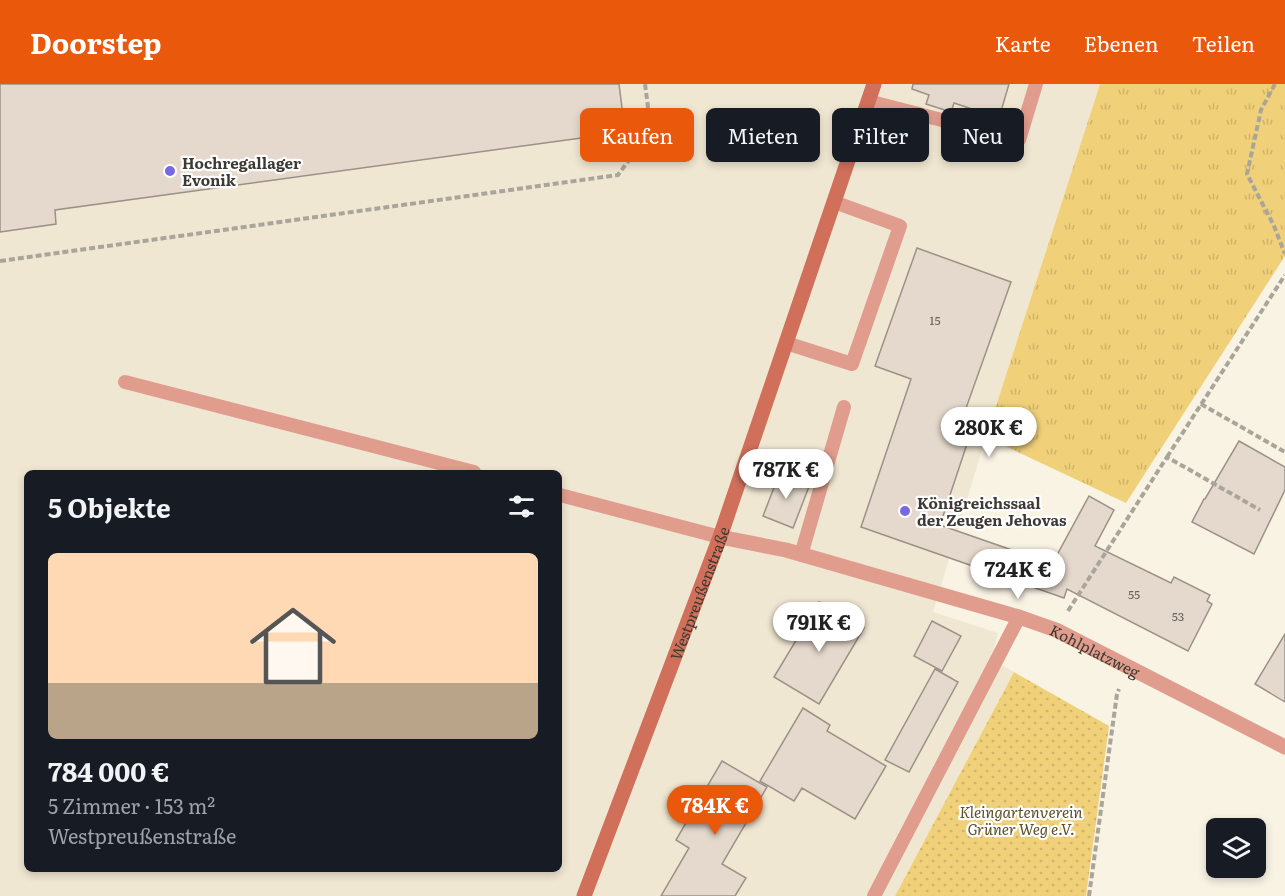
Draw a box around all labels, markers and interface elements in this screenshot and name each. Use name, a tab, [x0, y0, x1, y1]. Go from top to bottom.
text: Doorstep	[30, 21, 161, 63]
text: Karte	[995, 27, 1051, 58]
text: Ebenen	[1084, 27, 1159, 58]
text: Teilen	[1192, 27, 1255, 58]
chip: Kaufen	[580, 108, 694, 162]
chip: Mieten	[706, 108, 820, 162]
chip: Filter	[832, 108, 929, 162]
chip: Neu	[941, 108, 1024, 162]
place label: Hochregallager Evonik	[182, 151, 301, 191]
marker: Hochregallager Evonik	[163, 164, 177, 178]
house number: 15	[930, 311, 940, 329]
pin: 280K €	[940, 407, 1038, 458]
text: 280K €	[955, 411, 1023, 441]
pin: 787K €	[737, 449, 835, 500]
text: 787K €	[753, 453, 819, 483]
text: 5 Objekte	[48, 487, 171, 526]
icon: filters	[505, 490, 538, 523]
place label: Königreichssaal der Zeugen Jehovas	[917, 491, 1067, 531]
marker: Königreichssaal der Zeugen Jehovas	[898, 504, 912, 518]
street label: Westpreußenstraße	[663, 523, 734, 663]
pin: 724K €	[969, 549, 1067, 600]
text: 724K €	[984, 553, 1052, 583]
house number: 55	[1128, 585, 1140, 603]
icon: home	[239, 592, 347, 700]
pin: 791K €	[770, 602, 868, 653]
text: 791K €	[787, 606, 851, 636]
house number: 53	[1172, 607, 1184, 625]
street label: Kohlplatzweg	[1046, 617, 1145, 683]
text: 784 000 €	[48, 751, 170, 790]
pin: 784K €	[666, 785, 764, 836]
text: 784K €	[681, 789, 749, 819]
text: 5 Zimmer · 153 m²	[48, 790, 215, 820]
park label: Kleingartenverein Grüner Weg e.V.	[959, 800, 1083, 840]
map controls	[1206, 818, 1266, 878]
button: layers	[1206, 818, 1266, 878]
text: Westpreußenstraße	[48, 820, 236, 850]

